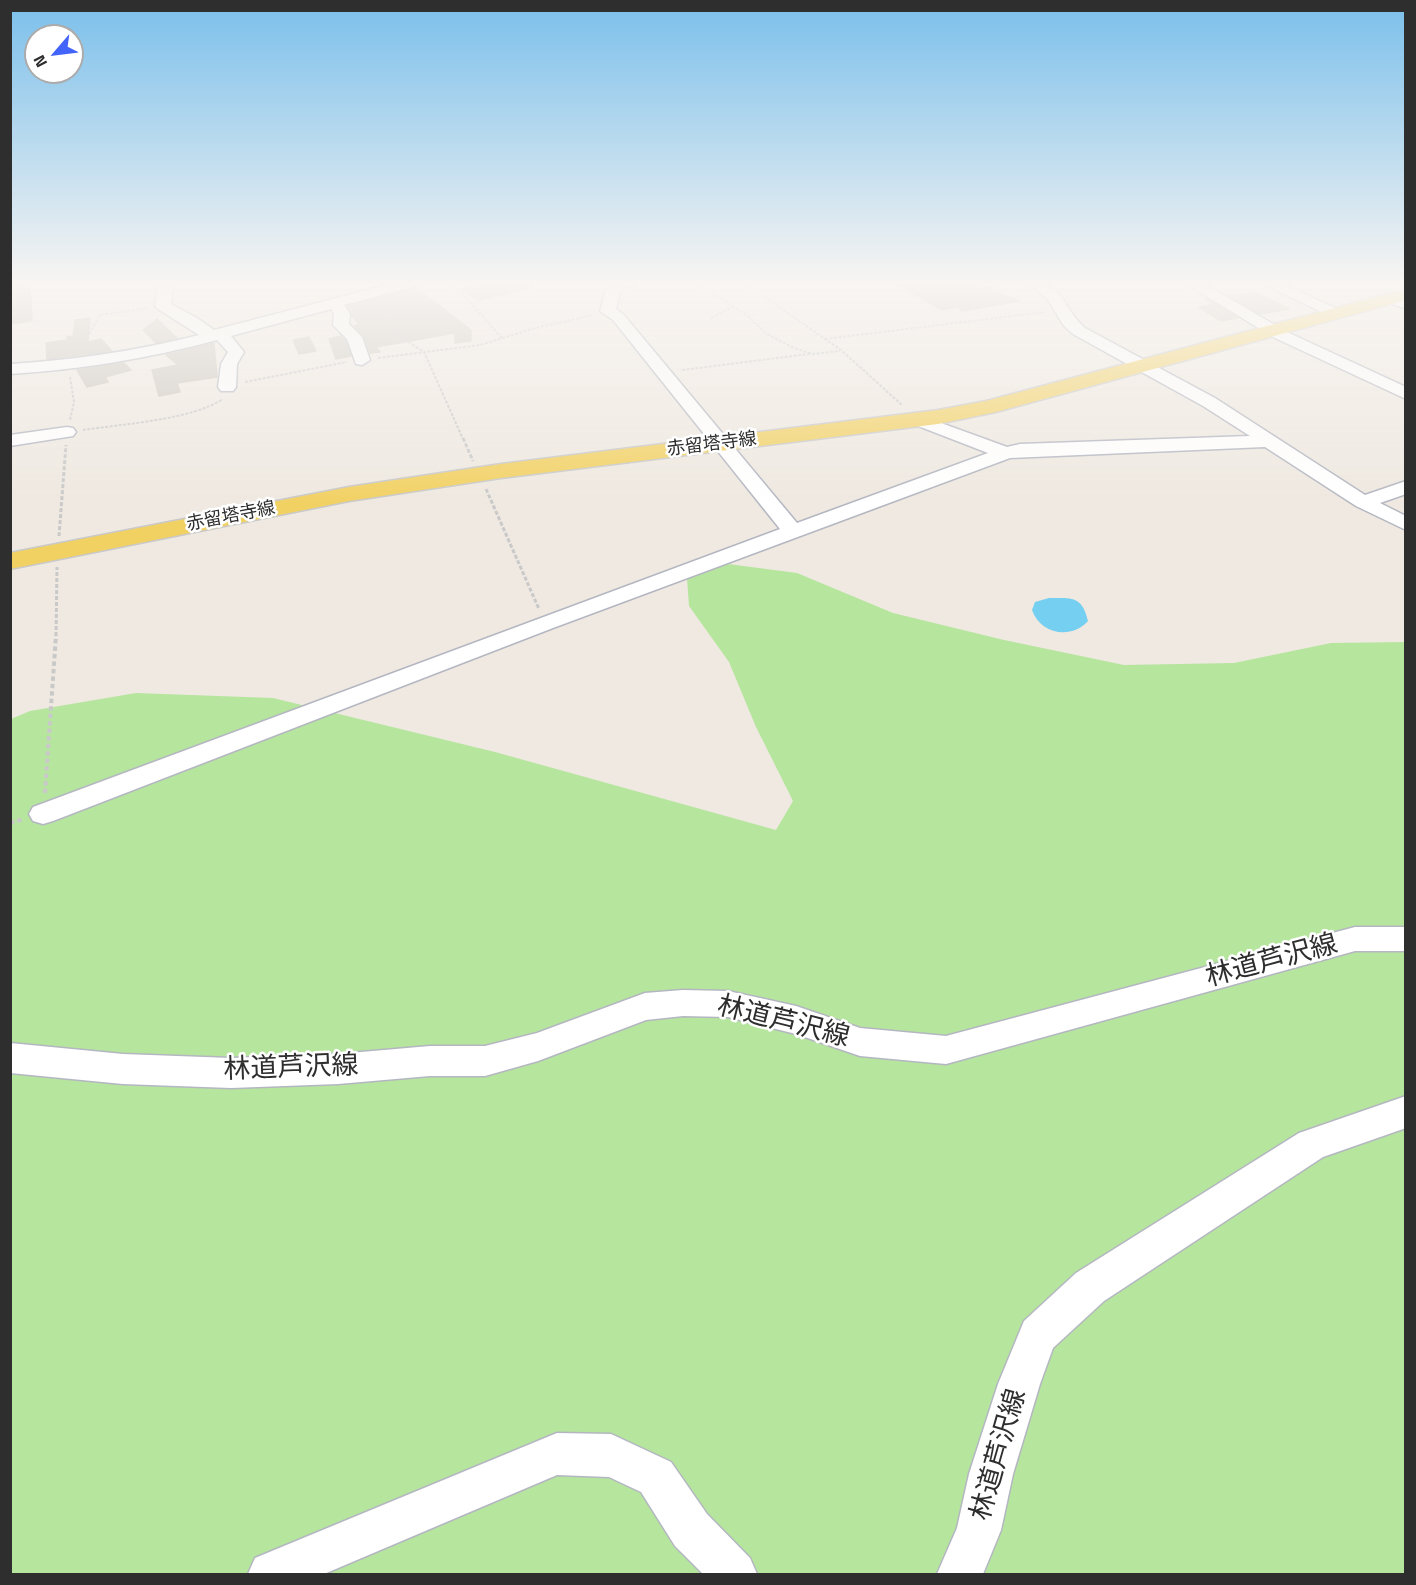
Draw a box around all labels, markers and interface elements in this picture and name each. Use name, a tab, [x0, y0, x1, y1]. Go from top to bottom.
north arrow	[24, 24, 84, 84]
text: N	[27, 51, 53, 72]
street label: 赤留塔寺線	[666, 429, 758, 461]
street label: 赤留塔寺線	[185, 498, 277, 536]
street label: 林道芦沢線	[1203, 929, 1341, 995]
street label: 林道芦沢線	[714, 991, 852, 1055]
street label: 林道芦沢線	[223, 1050, 359, 1088]
street label: 林道芦沢線	[966, 1386, 1034, 1524]

